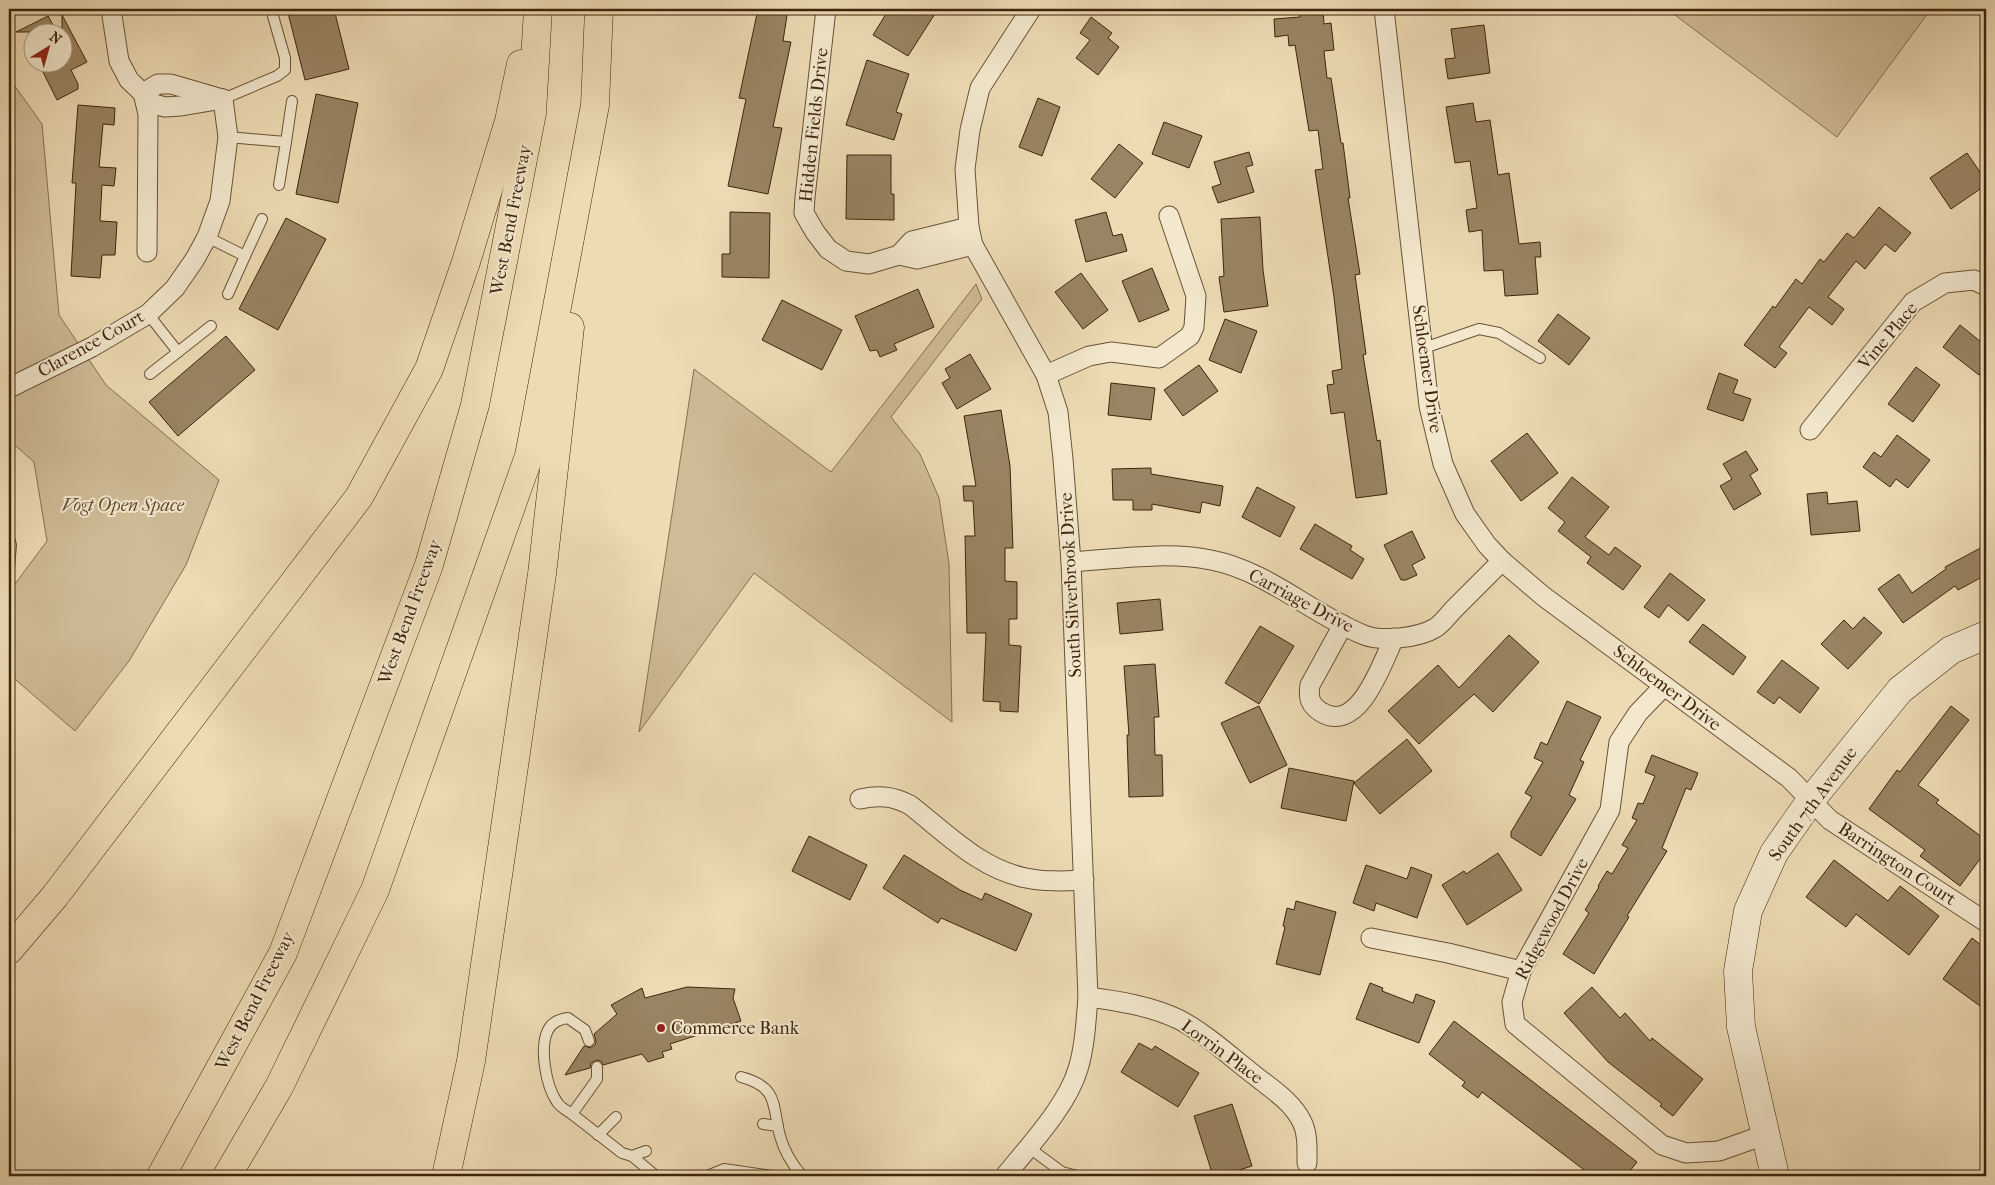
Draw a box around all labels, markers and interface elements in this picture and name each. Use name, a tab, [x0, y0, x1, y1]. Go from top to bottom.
north arrow	[22, 22, 72, 72]
text: N	[46, 28, 65, 48]
street label: Hidden Fields Drive	[795, 47, 833, 203]
street label: West Bend Freeway	[486, 142, 536, 298]
street label: Vine Place	[1853, 298, 1922, 375]
street label: Schloemer Drive	[1408, 303, 1446, 435]
street label: Clarence Court	[34, 306, 148, 382]
street label: South Silverbrook Drive	[1056, 492, 1086, 678]
park label: Vogt Open Space	[62, 495, 185, 516]
street label: West Bend Freeway	[374, 535, 446, 688]
street label: Carriage Drive	[1245, 565, 1357, 637]
street label: Schloemer Drive	[1609, 641, 1725, 735]
street label: South 7th Avenue	[1765, 743, 1862, 865]
street label: Barrington Court	[1834, 818, 1960, 910]
street label: Ridgewood Drive	[1511, 854, 1593, 984]
street label: West Bend Freeway	[211, 927, 300, 1075]
street label: Lorrin Place	[1177, 1015, 1267, 1089]
place label: Commerce Bank	[671, 1018, 800, 1039]
marker: Commerce Bank	[655, 1022, 667, 1034]

